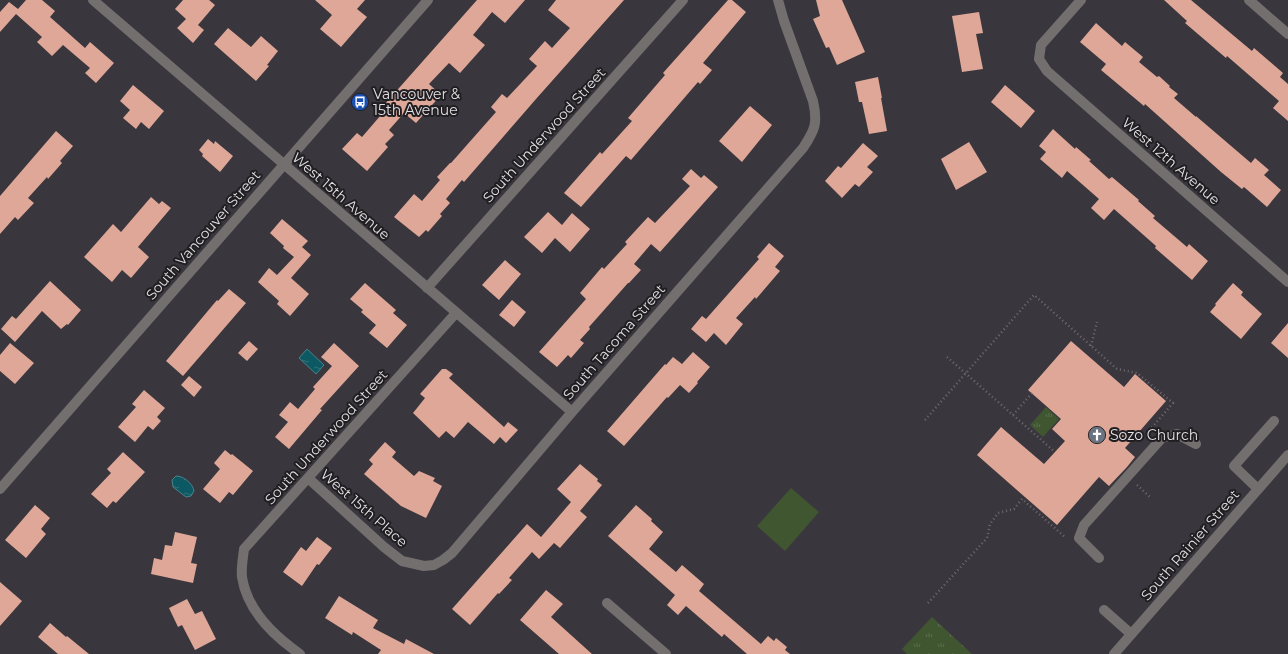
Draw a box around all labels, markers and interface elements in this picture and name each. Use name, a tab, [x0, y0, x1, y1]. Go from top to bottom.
street label: South Underwood Street	[479, 64, 609, 206]
place label: Vancouver & 15th Avenue	[373, 85, 461, 119]
bus stop icon: Vancouver & 15th Avenue	[350, 92, 370, 112]
street label: West 12th Avenue	[1118, 114, 1224, 208]
street label: West 15th Avenue	[288, 149, 394, 243]
street label: South Vancouver Street	[142, 166, 264, 303]
street label: South Tacoma Street	[559, 280, 669, 403]
street label: South Underwood Street	[261, 366, 391, 508]
church icon: Sozo Church	[1087, 425, 1107, 445]
place label: Sozo Church	[1110, 426, 1198, 444]
street label: West 15th Place	[317, 465, 411, 551]
street label: South Rainier Street	[1137, 486, 1243, 604]

